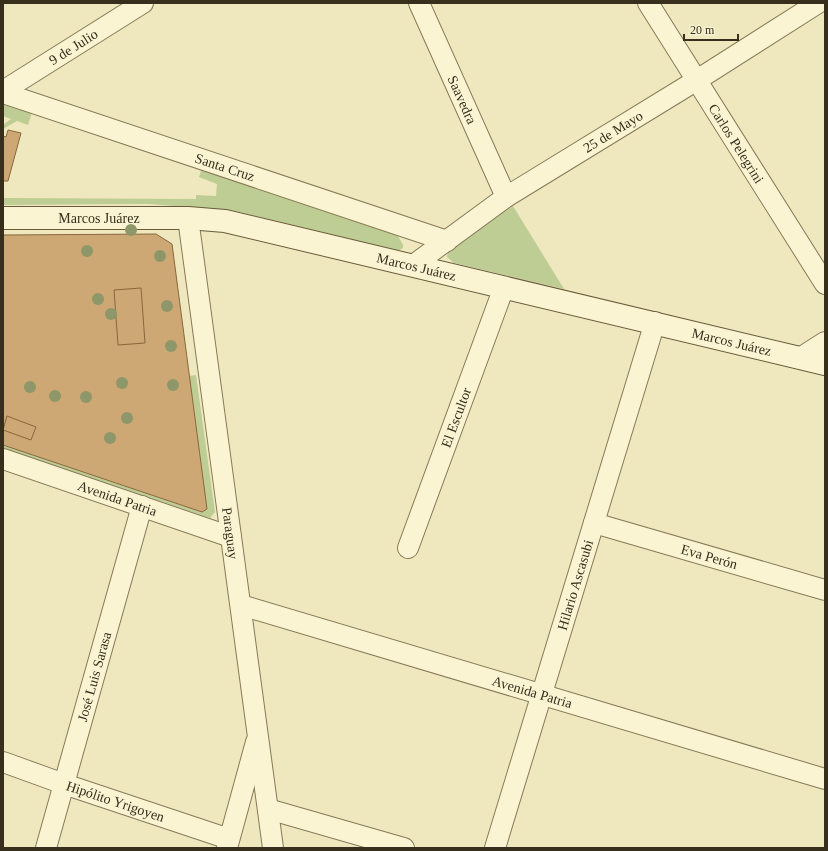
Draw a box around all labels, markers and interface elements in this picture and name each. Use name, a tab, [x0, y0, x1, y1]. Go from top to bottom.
scale bar	[684, 16, 738, 42]
text: 20 m	[690, 23, 715, 37]
street label: 9 de Julio	[46, 26, 101, 68]
street label: Saavedra	[445, 73, 480, 127]
street label: Carlos Pelegrini	[706, 101, 767, 186]
street label: 25 de Mayo	[581, 108, 646, 156]
street label: Santa Cruz	[193, 151, 257, 184]
street label: Marcos Juárez	[58, 211, 140, 226]
street label: Marcos Juárez	[375, 250, 458, 284]
street label: Marcos Juárez	[690, 326, 773, 359]
street label: El Escultor	[439, 385, 474, 450]
street label: Avenida Patria	[76, 478, 160, 519]
street label: Paraguay	[219, 506, 241, 560]
street label: Hilario Ascasubi	[555, 538, 596, 632]
street label: Eva Perón	[679, 542, 739, 572]
street label: José Luis Sarasa	[75, 629, 115, 723]
street label: Avenida Patria	[490, 673, 575, 711]
street label: Hipólito Yrigoyen	[64, 778, 166, 825]

